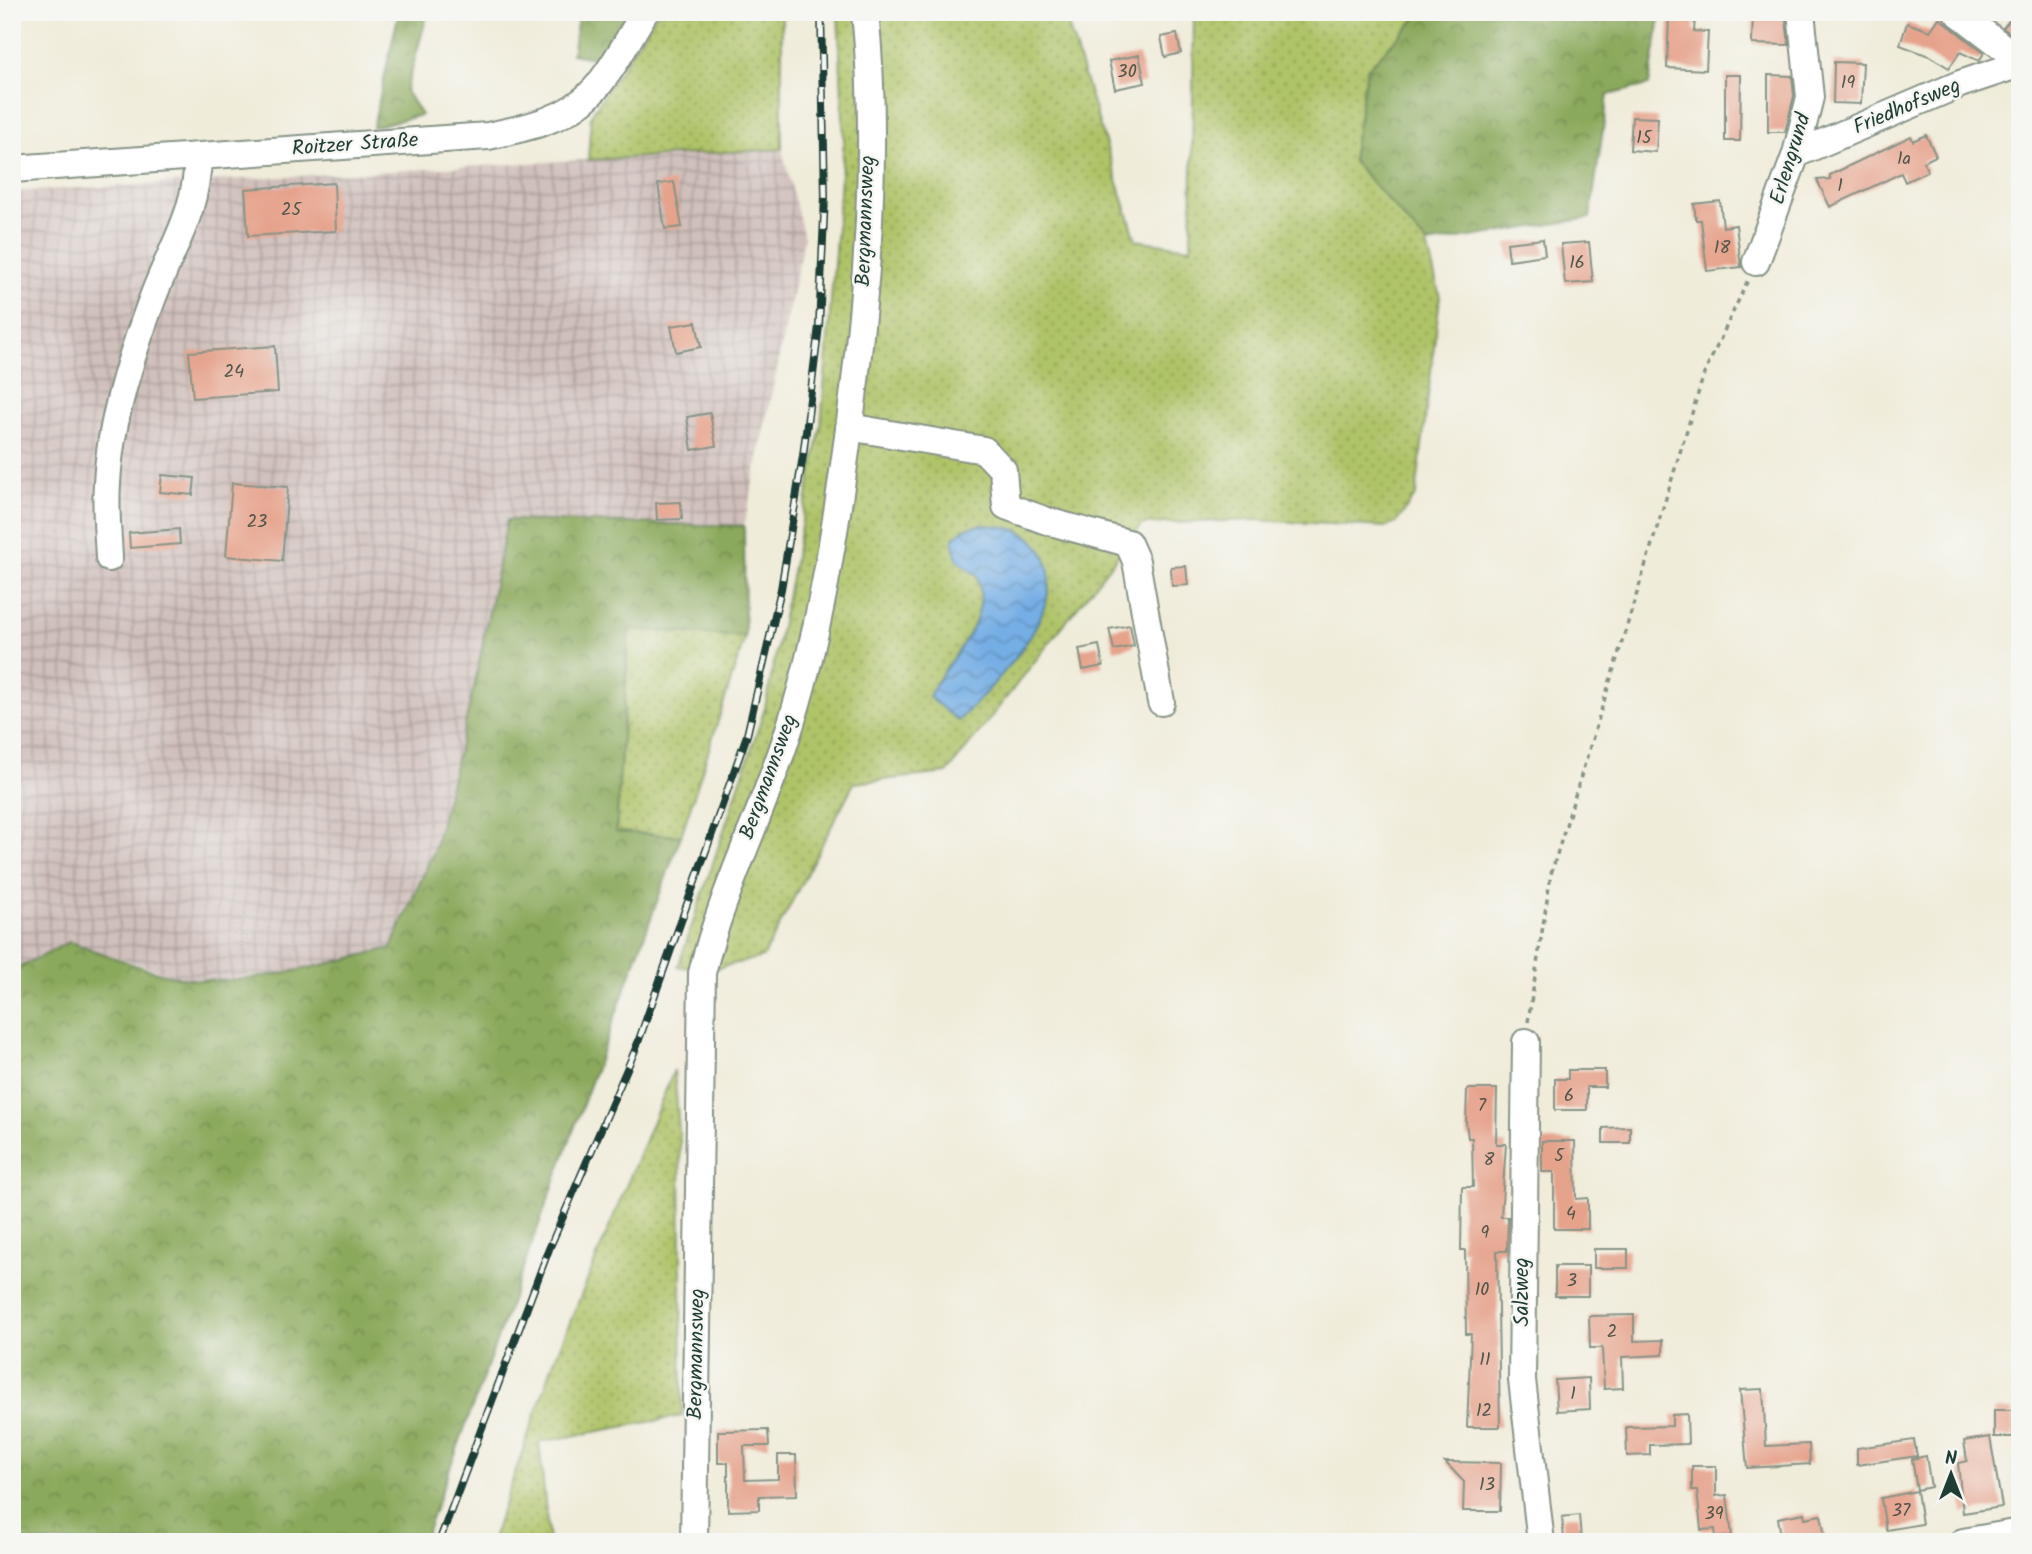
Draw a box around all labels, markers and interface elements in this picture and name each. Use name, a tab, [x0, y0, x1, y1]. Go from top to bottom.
house number: 30	[1117, 58, 1137, 87]
house number: 19	[1841, 69, 1855, 98]
street label: Friedhofsweg	[1848, 70, 1966, 144]
street label: Erlengrund	[1762, 109, 1821, 209]
street label: Roitzer Straße	[291, 124, 420, 166]
house number: 15	[1636, 124, 1653, 153]
house number: 1a	[1897, 145, 1911, 174]
street label: Bergmannsweg	[847, 155, 885, 287]
house number: 1	[1837, 172, 1843, 201]
house number: 25	[281, 196, 302, 225]
house number: 18	[1714, 234, 1730, 263]
house number: 16	[1569, 249, 1585, 278]
house number: 24	[224, 358, 244, 387]
house number: 23	[247, 508, 267, 537]
street label: Bergmannsweg	[731, 710, 807, 844]
house number: 6	[1564, 1082, 1574, 1111]
house number: 7	[1478, 1092, 1487, 1121]
house number: 5	[1554, 1142, 1565, 1171]
house number: 8	[1484, 1146, 1495, 1175]
house number: 4	[1566, 1200, 1576, 1229]
house number: 9	[1481, 1219, 1490, 1248]
street label: Salzweg	[1506, 1258, 1539, 1326]
house number: 3	[1567, 1267, 1577, 1296]
house number: 10	[1475, 1276, 1489, 1305]
street label: Bergmannsweg	[679, 1288, 715, 1420]
house number: 2	[1607, 1318, 1617, 1347]
house number: 11	[1479, 1346, 1491, 1375]
house number: 1	[1570, 1380, 1576, 1409]
house number: 12	[1476, 1397, 1492, 1426]
north arrow	[1916, 1438, 1986, 1508]
text: N	[1945, 1444, 1957, 1474]
house number: 13	[1479, 1471, 1495, 1500]
house number: 37	[1892, 1497, 1911, 1526]
house number: 39	[1704, 1500, 1724, 1529]

